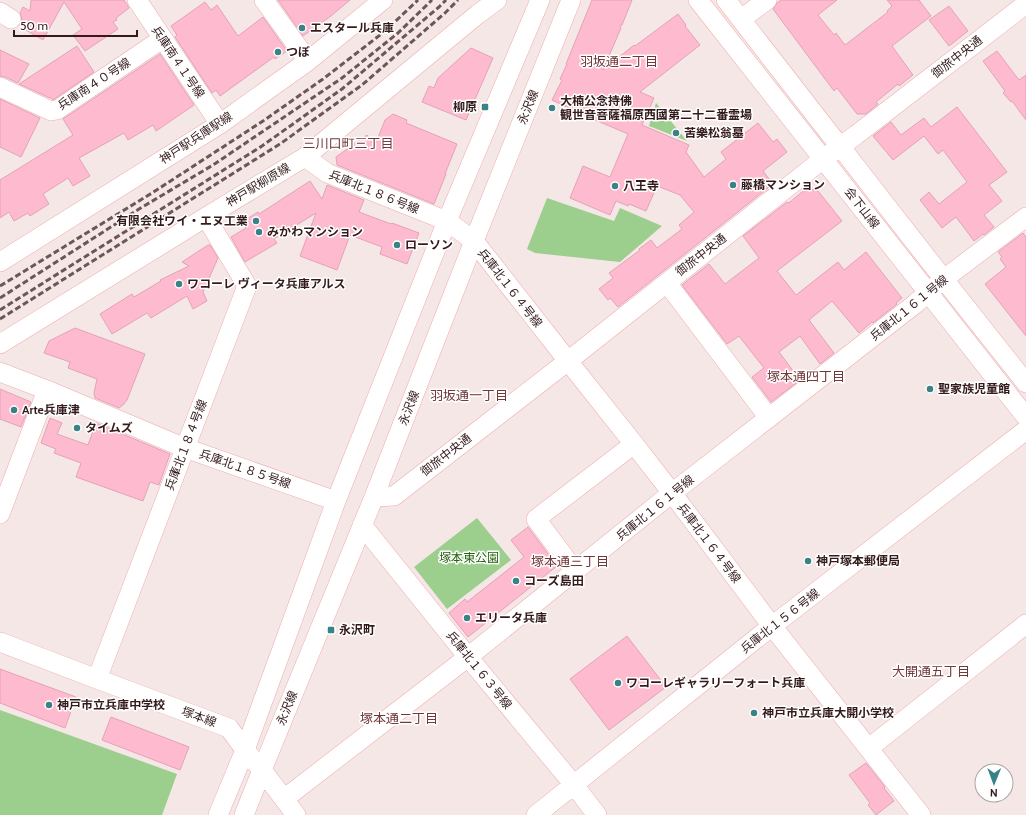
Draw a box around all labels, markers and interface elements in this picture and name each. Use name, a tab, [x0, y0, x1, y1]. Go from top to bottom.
scale bar	[14, 12, 137, 38]
text: 50 m	[20, 18, 48, 33]
place label: エスタール兵庫	[310, 20, 394, 35]
street label: 兵庫南４１号線	[149, 23, 208, 101]
marker: エスタール兵庫	[297, 23, 307, 33]
street label: 御旅中央通	[928, 32, 985, 81]
place label: つぼ	[286, 44, 310, 59]
marker: つぼ	[273, 47, 283, 57]
district label: 羽坂通二丁目	[580, 53, 658, 69]
street label: 兵庫南４０号線	[54, 54, 133, 113]
street label: 永沢線	[514, 87, 541, 126]
place label: 大楠公念持佛 観世音菩薩福原西國第二十二番霊場	[560, 93, 752, 122]
place label: 柳原	[453, 99, 477, 114]
marker: 柳原	[480, 102, 490, 112]
marker: 大楠公念持佛 観世音菩薩福原西國第二十二番霊場	[547, 103, 557, 113]
street label: 神戸駅兵庫駅線	[156, 108, 235, 167]
place label: 苦樂松翁墓	[684, 125, 744, 140]
marker: 苦樂松翁墓	[671, 128, 681, 138]
district label: 三川口町三丁目	[302, 135, 394, 151]
street label: 神戸駅柳原線	[223, 160, 292, 210]
street label: 兵庫北１８６号線	[327, 167, 422, 216]
place label: 藤橋マンション	[741, 177, 825, 192]
place label: 八王寺	[623, 178, 659, 193]
marker: 藤橋マンション	[728, 180, 738, 190]
marker: 八王寺	[610, 181, 620, 191]
street label: 会下山線	[842, 184, 883, 231]
place label: 有限会社ワイ・エヌ工業	[116, 213, 248, 228]
marker: 有限会社ワイ・エヌ工業	[251, 216, 261, 226]
place label: みかわマンション	[267, 224, 363, 239]
marker: みかわマンション	[254, 227, 264, 237]
street label: 御旅中央通	[672, 230, 729, 279]
place label: ローソン	[405, 237, 453, 252]
marker: ローソン	[392, 240, 402, 250]
street label: 兵庫北１６４号線	[475, 245, 546, 330]
street label: 兵庫北１６１号線	[867, 272, 951, 344]
place label: ワコーレ ヴィータ兵庫アルス	[187, 276, 346, 291]
marker: ワコーレ ヴィータ兵庫アルス	[174, 279, 184, 289]
district label: 塚本通四丁目	[767, 368, 845, 384]
place label: 聖家族児童館	[938, 381, 1010, 396]
marker: 聖家族児童館	[925, 384, 935, 394]
district label: 羽坂通一丁目	[430, 387, 508, 403]
street label: 永沢線	[395, 388, 422, 427]
street label: 兵庫北１８４号線	[161, 397, 210, 492]
place label: Arte兵庫津	[22, 402, 80, 417]
marker: Arte兵庫津	[9, 405, 19, 415]
place label: タイムズ	[85, 420, 133, 435]
marker: タイムズ	[72, 423, 82, 433]
street label: 御旅中央通	[417, 430, 474, 479]
street label: 兵庫北１８５号線	[197, 446, 293, 491]
street label: 兵庫北１６１号線	[613, 472, 697, 544]
street label: 兵庫北１６４号線	[675, 500, 744, 586]
park label: 塚本東公園	[439, 550, 499, 565]
district label: 塚本通三丁目	[531, 553, 609, 569]
place label: 神戸塚本郵便局	[816, 553, 900, 568]
marker: 神戸塚本郵便局	[803, 556, 813, 566]
place label: コーズ島田	[524, 573, 583, 588]
marker: コーズ島田	[511, 576, 521, 586]
street label: 兵庫北１５６号線	[737, 585, 822, 656]
place label: エリータ兵庫	[475, 610, 547, 625]
marker: エリータ兵庫	[462, 613, 472, 623]
place label: 永沢町	[339, 622, 375, 637]
marker: 永沢町	[326, 625, 336, 635]
street label: 兵庫北１６３号線	[443, 628, 515, 712]
district label: 大開通五丁目	[892, 663, 970, 679]
place label: ワコーレギャラリーフォート兵庫	[626, 675, 805, 690]
marker: ワコーレギャラリーフォート兵庫	[613, 678, 623, 688]
street label: 永沢線	[273, 688, 300, 727]
place label: 神戸市立兵庫中学校	[57, 697, 165, 712]
marker: 神戸市立兵庫中学校	[44, 700, 54, 710]
street label: 塚本線	[180, 703, 219, 730]
place label: 神戸市立兵庫大開小学校	[762, 705, 894, 720]
marker: 神戸市立兵庫大開小学校	[749, 708, 759, 718]
district label: 塚本通二丁目	[360, 710, 438, 726]
north arrow	[974, 763, 1014, 803]
text: N	[990, 786, 998, 800]

